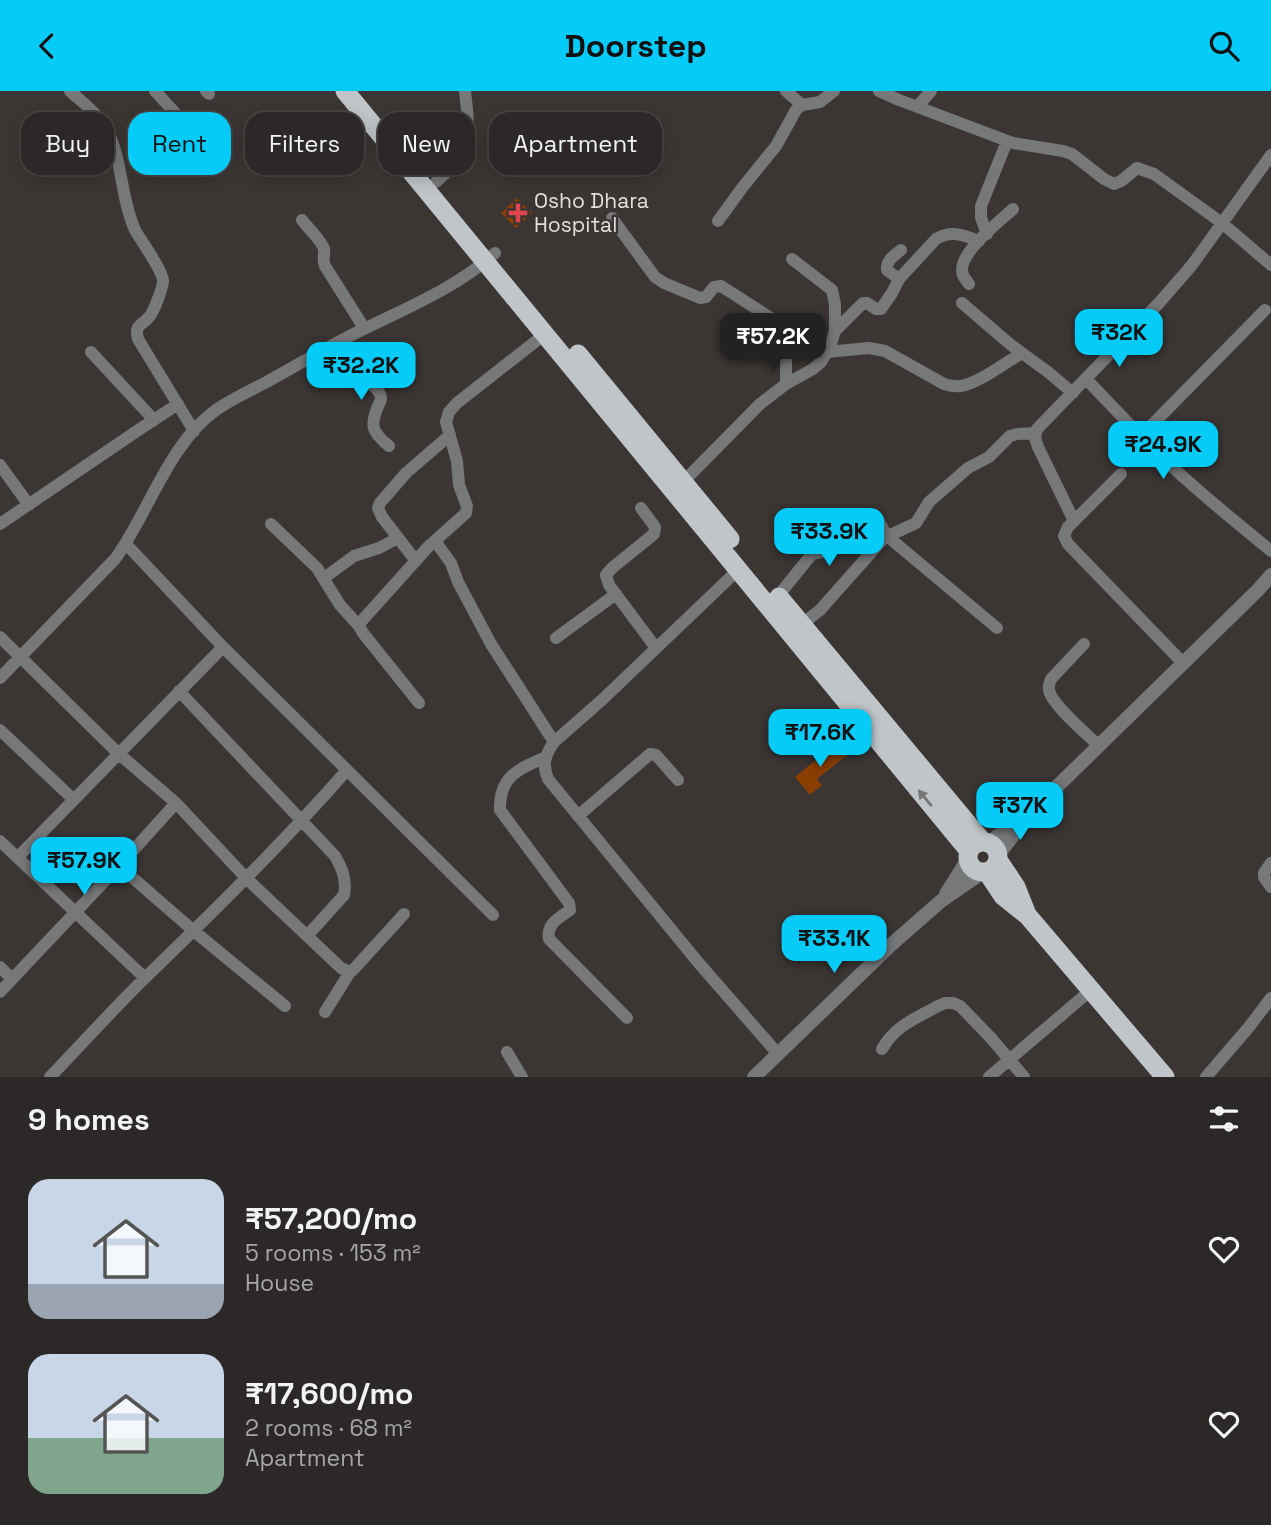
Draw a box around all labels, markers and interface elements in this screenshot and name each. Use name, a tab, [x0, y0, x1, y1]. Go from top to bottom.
text: Doorstep	[564, 26, 707, 66]
icon: back	[28, 27, 66, 65]
icon: search	[1205, 27, 1243, 65]
chip: Buy	[21, 112, 114, 175]
chip: Rent	[128, 112, 231, 175]
chip: Filters	[245, 112, 364, 175]
chip: New	[378, 112, 475, 175]
chip: Apartment	[489, 112, 662, 175]
place label: Osho Dhara Hospital	[534, 187, 649, 238]
marker: Osho Dhara Hospital	[508, 203, 528, 223]
pin: ₹32K	[1078, 309, 1160, 369]
pin: ₹57.2K	[716, 313, 830, 373]
text: ₹32K	[1091, 317, 1147, 347]
text: ₹57.2K	[736, 321, 810, 351]
pin: ₹32.2K	[304, 343, 418, 402]
text: ₹32.2K	[323, 350, 399, 380]
pin: ₹24.9K	[1106, 421, 1220, 481]
text: ₹24.9K	[1124, 429, 1202, 459]
pin: ₹33.9K	[772, 509, 886, 568]
text: ₹33.9K	[790, 516, 868, 546]
pin: ₹17.6K	[763, 709, 877, 769]
text: ₹17.6K	[784, 717, 856, 747]
pin: ₹37K	[979, 783, 1061, 842]
one-way arrow	[918, 790, 933, 808]
text: ₹37K	[992, 790, 1048, 820]
pin: ₹57.9K	[27, 837, 141, 897]
text: ₹57.9K	[47, 845, 121, 875]
pin: ₹33.1K	[777, 915, 891, 975]
text: ₹33.1K	[798, 923, 870, 953]
text: 9 homes	[28, 1100, 150, 1139]
icon: filters	[1205, 1100, 1243, 1138]
text: ₹57,200/mo	[245, 1199, 417, 1238]
icon: home	[84, 1207, 168, 1291]
icon: heart	[1205, 1230, 1243, 1268]
text: 5 rooms · 153 m²	[245, 1238, 421, 1268]
text: House	[245, 1268, 314, 1298]
text: ₹17,600/mo	[245, 1374, 413, 1413]
icon: home	[84, 1382, 168, 1466]
icon: heart	[1205, 1405, 1243, 1443]
text: 2 rooms · 68 m²	[245, 1413, 412, 1443]
text: Apartment	[245, 1443, 365, 1473]

